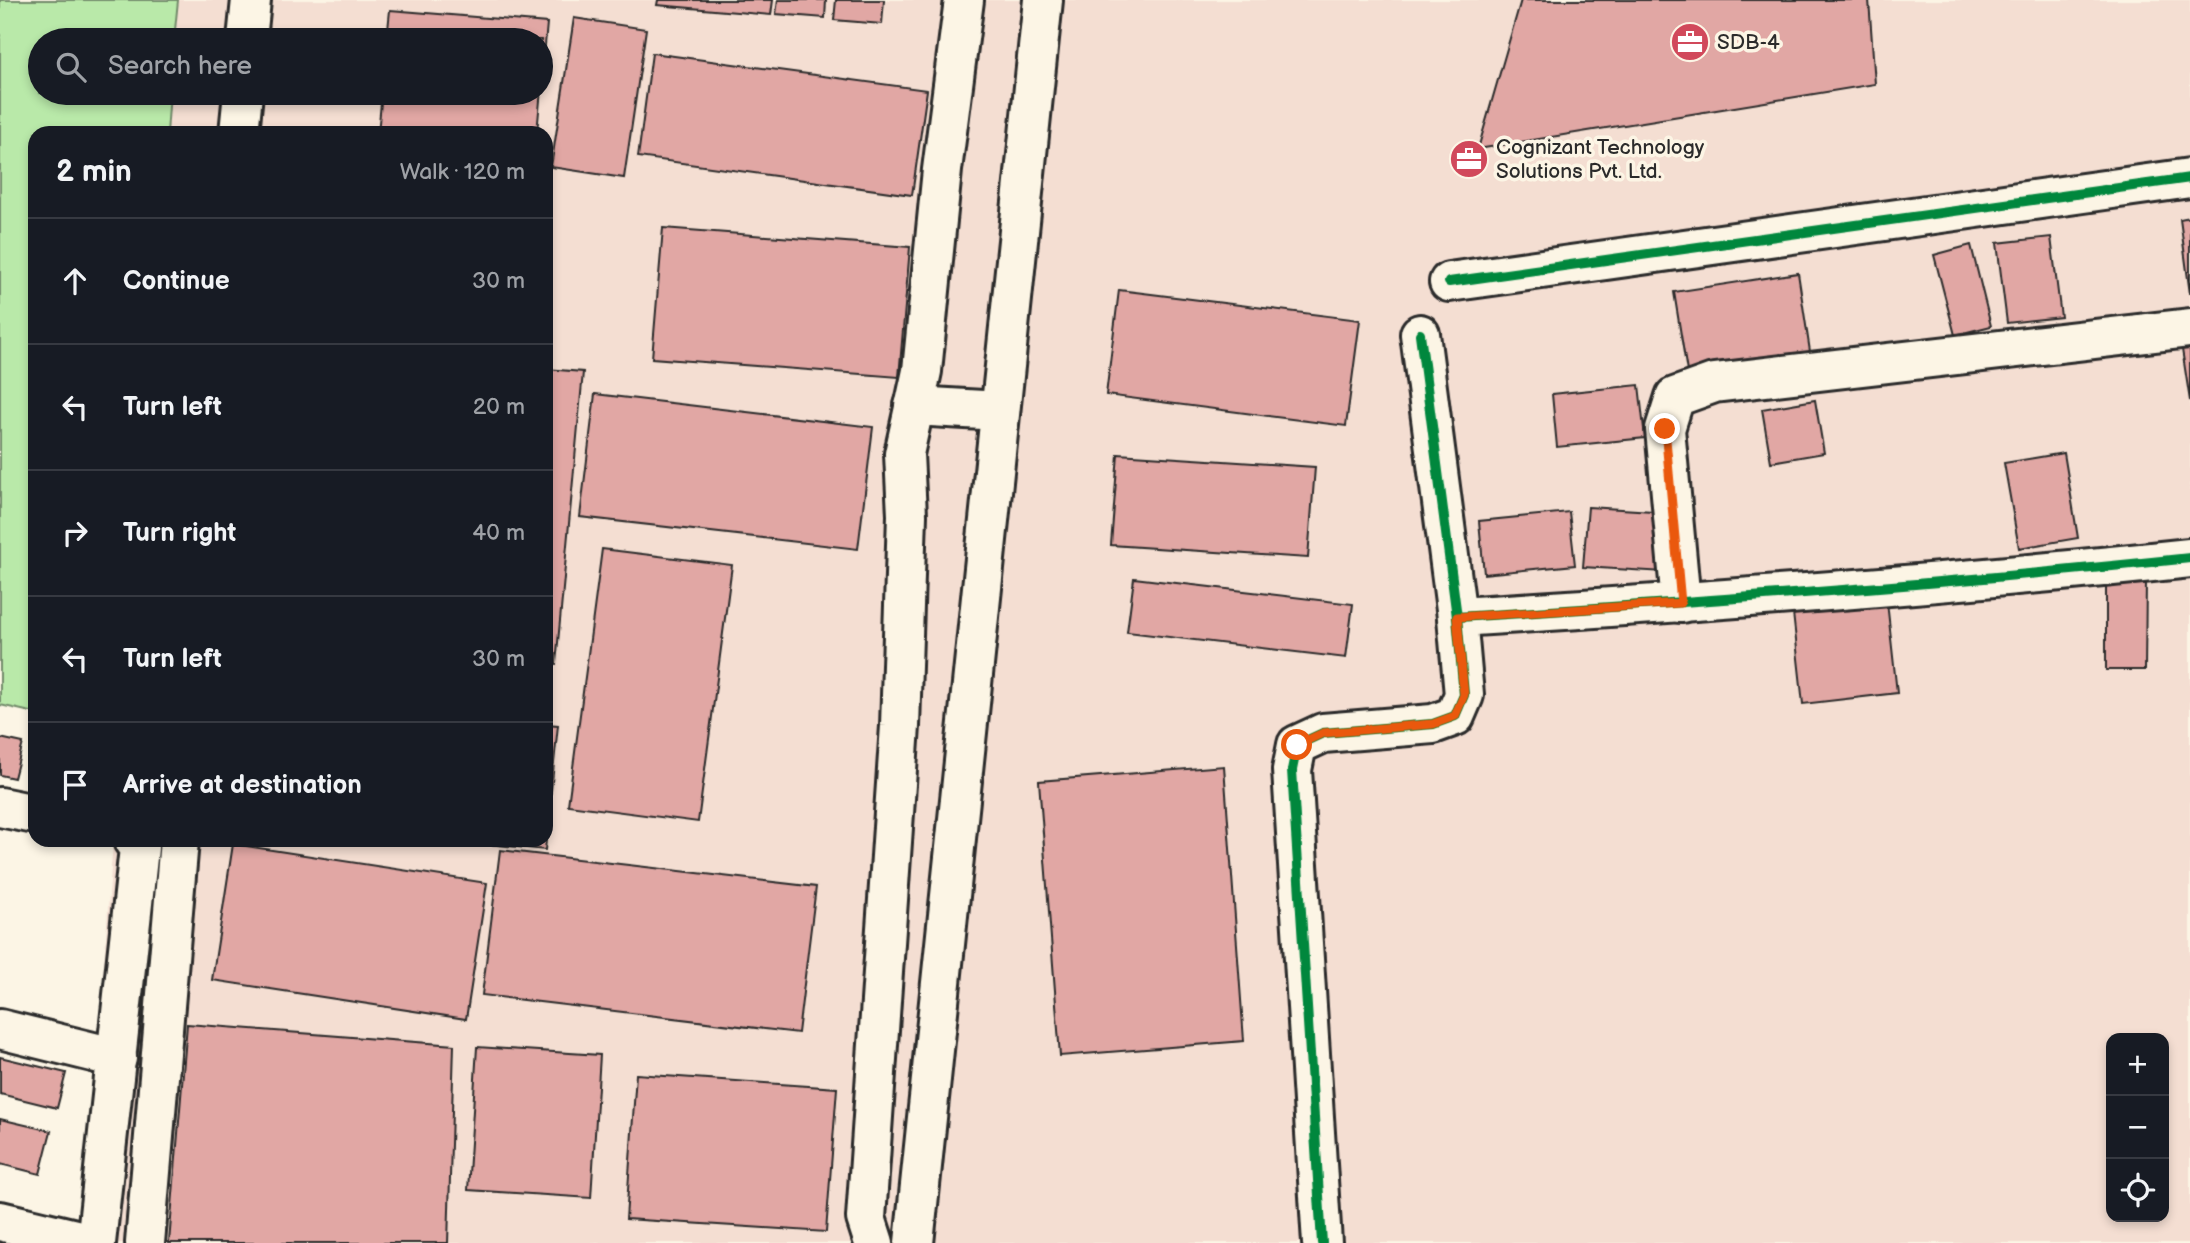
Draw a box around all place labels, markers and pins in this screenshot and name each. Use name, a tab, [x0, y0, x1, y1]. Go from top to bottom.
office icon: SDB-4	[1669, 21, 1711, 63]
place label: SDB-4	[1717, 30, 1780, 55]
place label: Cognizant Technology Solutions Pvt. Ltd.	[1496, 135, 1705, 184]
office icon: Cognizant Technology Solutions Pvt. Ltd.	[1448, 138, 1490, 180]

